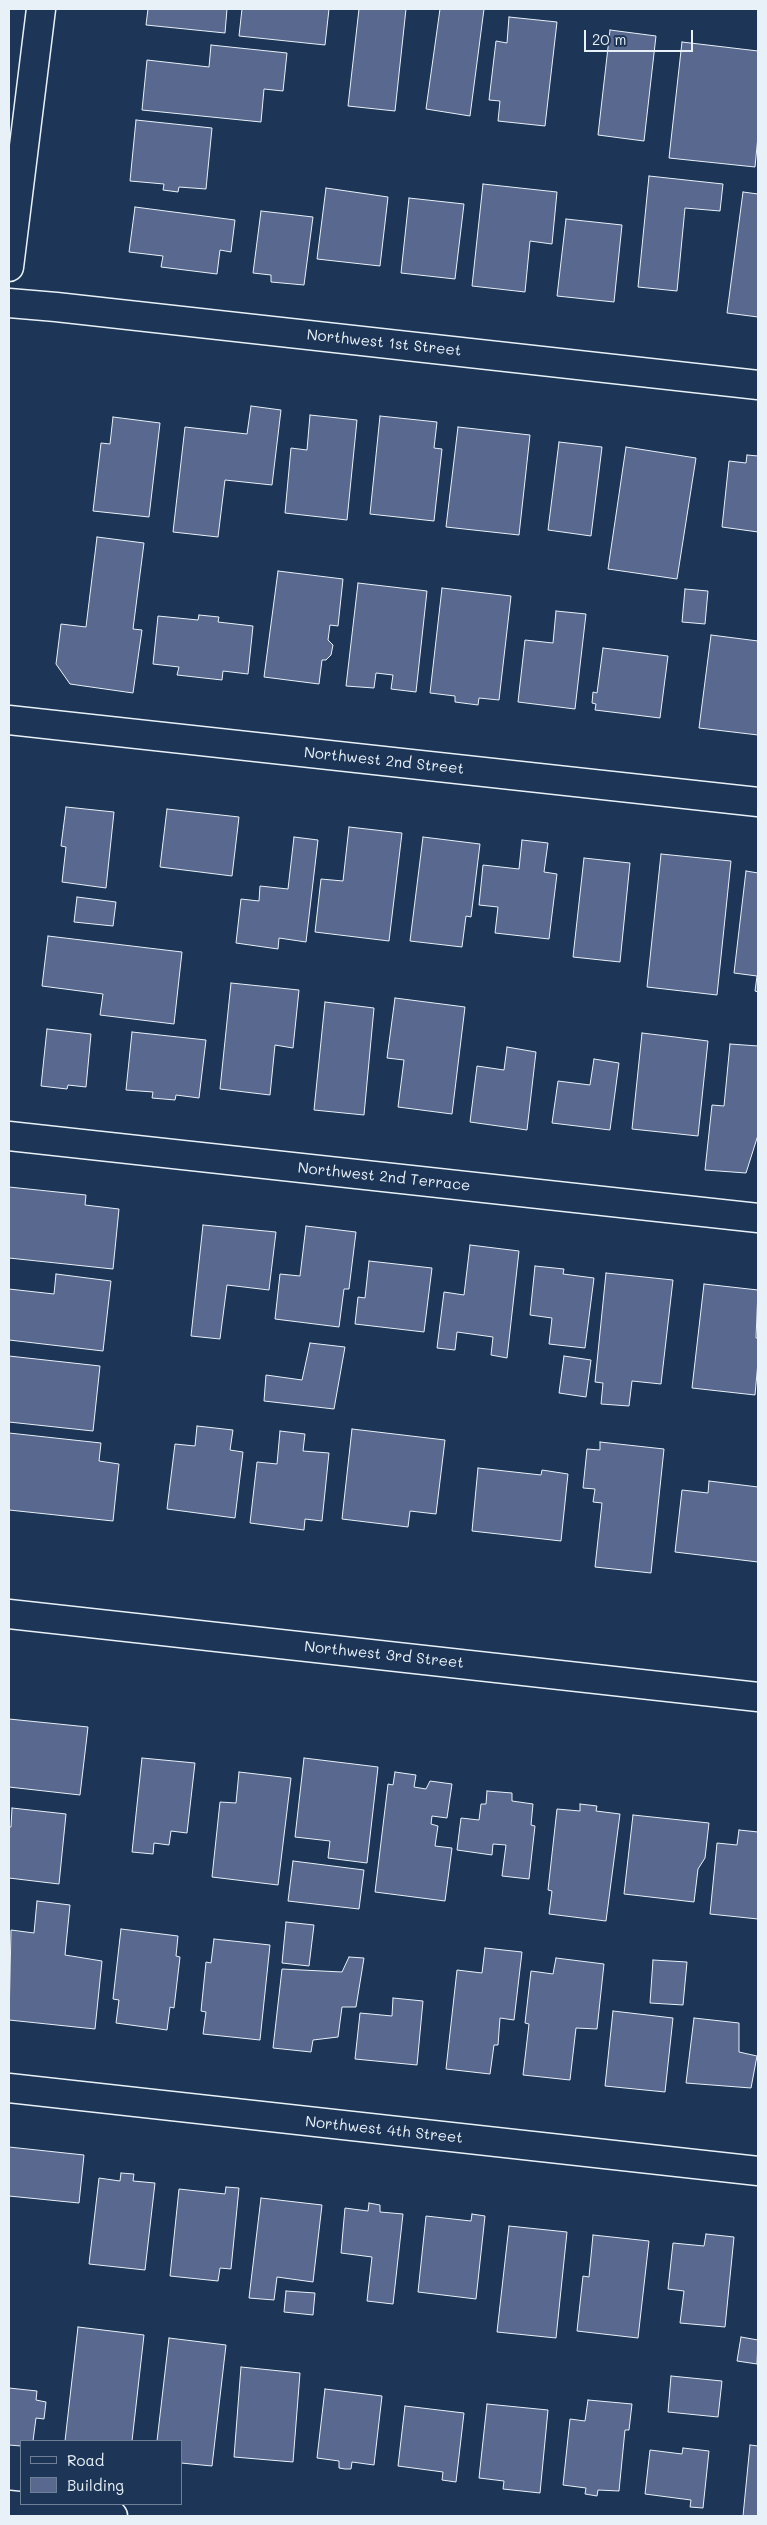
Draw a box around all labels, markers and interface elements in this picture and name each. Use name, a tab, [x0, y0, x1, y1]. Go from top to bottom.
scale bar	[587, 20, 696, 52]
text: 20 m	[592, 29, 626, 49]
street label: Northwest 1st Street	[306, 326, 462, 360]
street label: Northwest 2nd Street	[303, 744, 465, 778]
street label: Northwest 2nd Terrace	[297, 1159, 471, 1195]
street label: Northwest 3rd Street	[303, 1638, 465, 1672]
street label: Northwest 4th Street	[304, 2113, 464, 2147]
legend	[20, 2440, 182, 2505]
text: Road	[67, 2450, 104, 2470]
text: Building	[67, 2475, 124, 2495]

